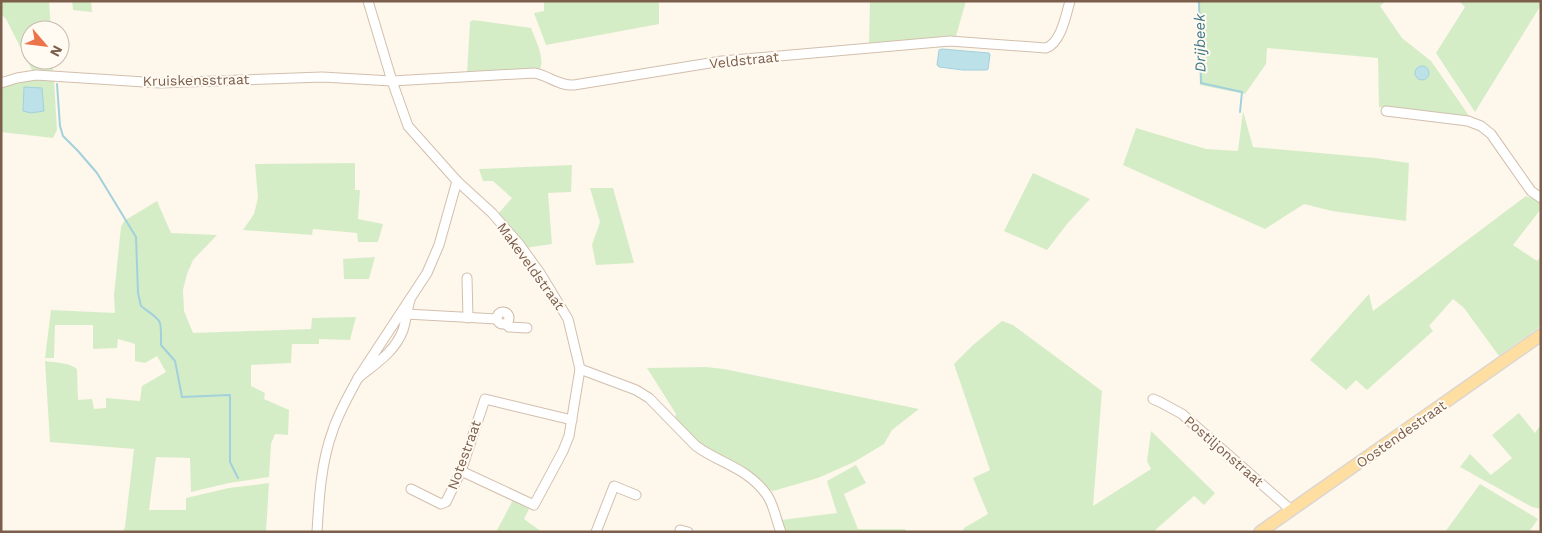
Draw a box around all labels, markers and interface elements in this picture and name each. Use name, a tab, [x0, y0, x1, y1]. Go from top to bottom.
water label: Drijbeek	[1190, 13, 1210, 72]
north arrow	[20, 20, 70, 70]
text: N	[47, 43, 66, 59]
street label: Veldstraat	[708, 48, 780, 72]
street label: Kruiskensstraat	[143, 71, 250, 89]
street label: Makeveldstraat	[494, 219, 568, 313]
street label: Oostendestraat	[1353, 397, 1449, 471]
street label: Postiljonstraat	[1181, 412, 1267, 490]
street label: Notestraat	[444, 418, 484, 492]

